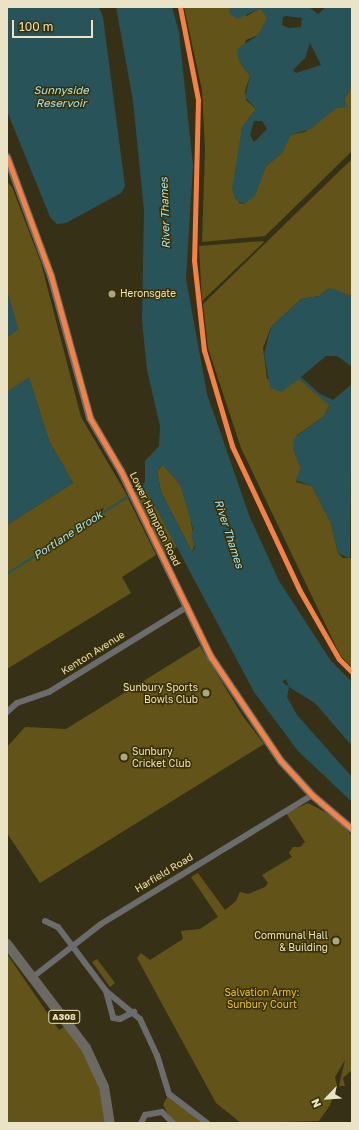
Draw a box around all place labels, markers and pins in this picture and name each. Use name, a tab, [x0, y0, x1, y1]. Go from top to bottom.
place label: Heronsgate	[120, 288, 176, 300]
marker: Heronsgate	[107, 289, 117, 299]
place label: Sunbury Sports Bowls Club	[123, 681, 198, 704]
marker: Sunbury Sports Bowls Club	[201, 688, 211, 698]
place label: Sunbury Cricket Club	[132, 745, 191, 768]
marker: Sunbury Cricket Club	[119, 752, 129, 762]
place label: Communal Hall & Building	[254, 929, 328, 952]
marker: Communal Hall & Building	[331, 936, 341, 946]

